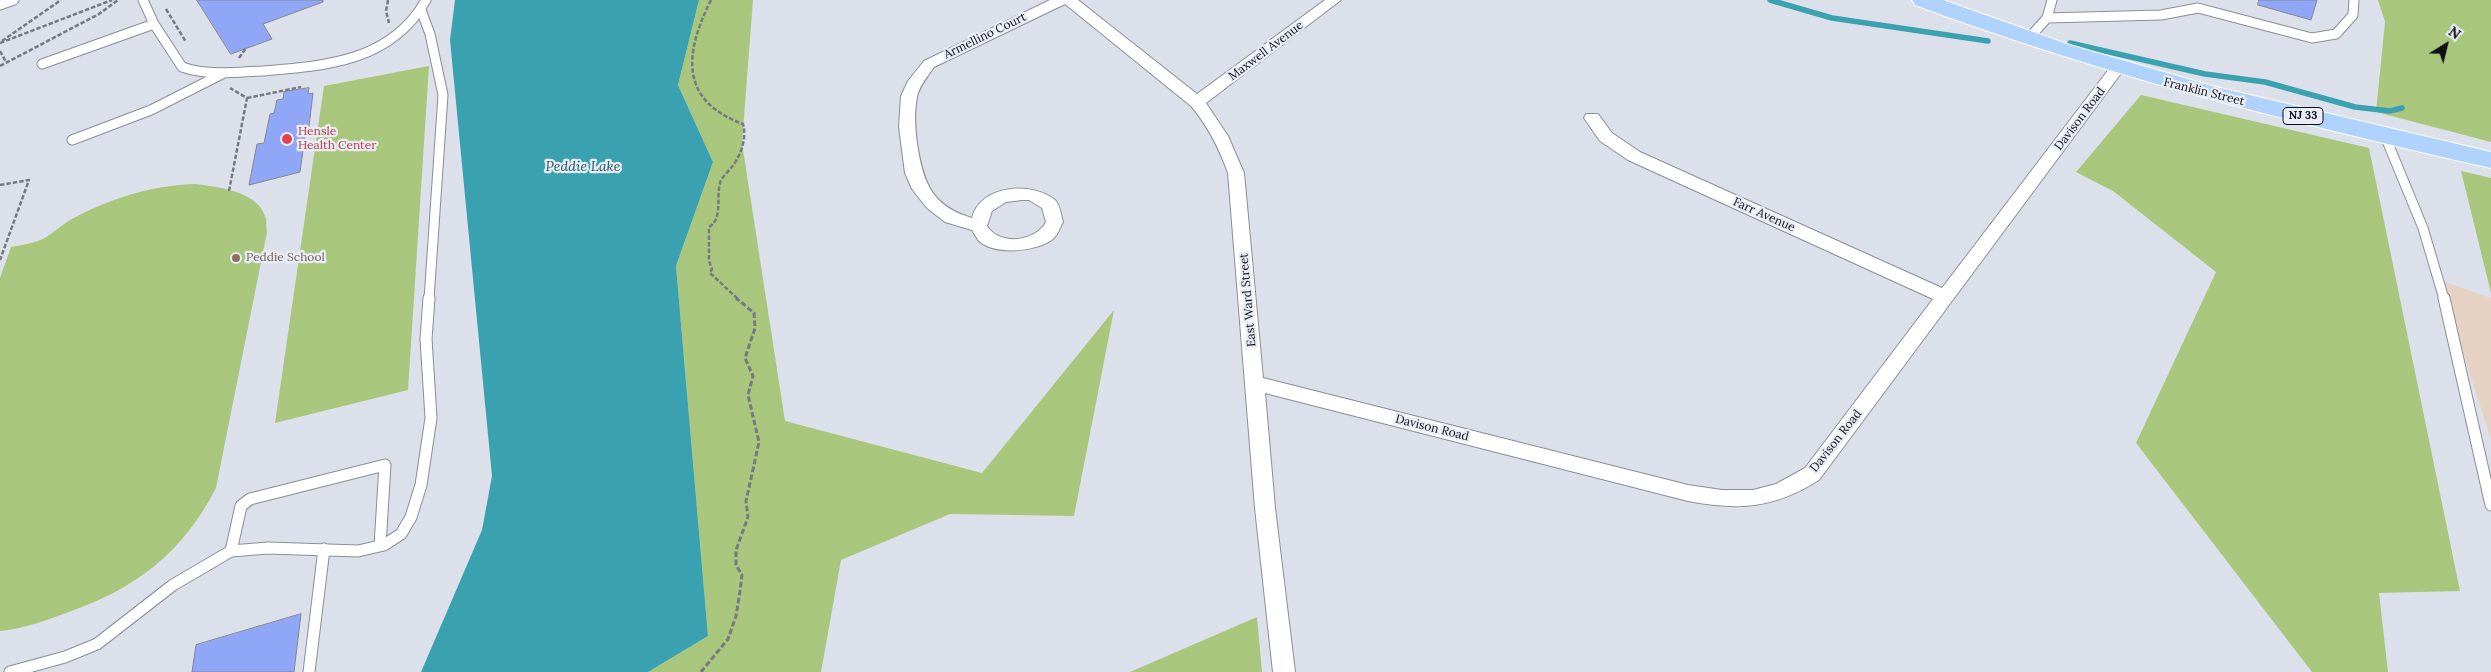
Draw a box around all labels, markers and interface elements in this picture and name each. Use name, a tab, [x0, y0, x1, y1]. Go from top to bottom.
street label: Armellino Court	[941, 10, 1029, 62]
street label: Maxwell Avenue	[1226, 18, 1306, 84]
north arrow	[2421, 20, 2471, 70]
text: N	[2445, 22, 2464, 43]
street label: Franklin Street	[2162, 75, 2246, 109]
street label: Davison Road	[2052, 85, 2108, 153]
road number: NJ 33	[2283, 108, 2323, 124]
place label: Hensle Health Center	[298, 125, 376, 153]
marker: Hensle Health Center	[280, 132, 294, 146]
water label: Peddie Lake	[546, 159, 620, 175]
street label: Farr Avenue	[1731, 195, 1797, 235]
place label: Peddie School	[246, 251, 325, 265]
marker: Peddie School	[230, 252, 242, 264]
street label: East Ward Street	[1237, 252, 1259, 348]
street label: Davison Road	[1807, 407, 1865, 475]
street label: Davison Road	[1394, 412, 1470, 444]

